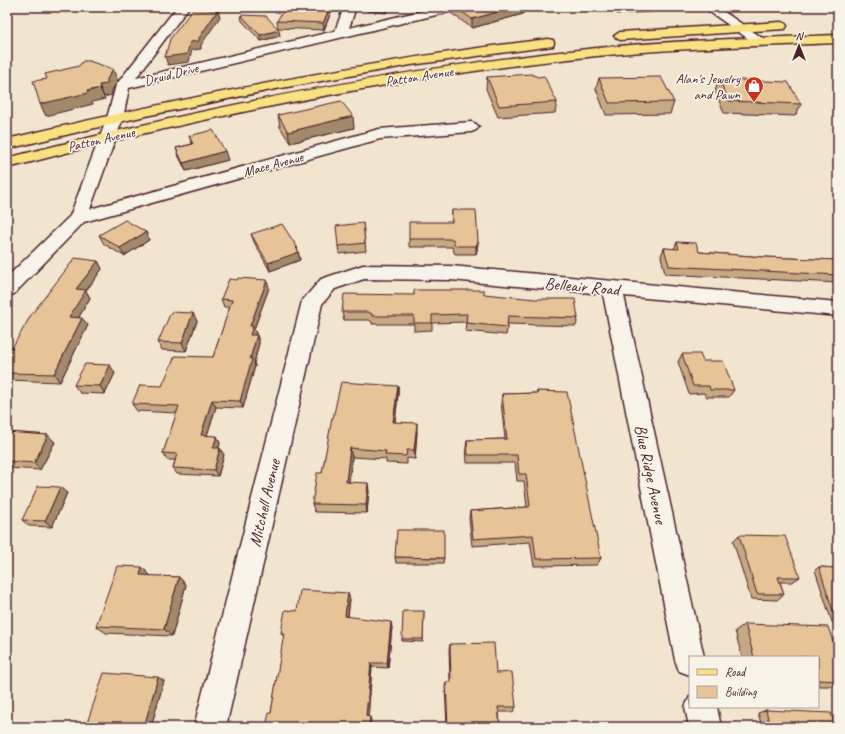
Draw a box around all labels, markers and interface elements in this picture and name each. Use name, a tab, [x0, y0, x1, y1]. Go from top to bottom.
north arrow	[779, 26, 819, 66]
text: N	[796, 29, 805, 43]
street label: Druid Drive	[142, 59, 201, 89]
street label: Patton Avenue	[384, 63, 455, 90]
place label: Alan's Jewelry and Pawn	[676, 70, 741, 103]
shop icon: Alan's Jewelry and Pawn	[743, 75, 765, 103]
street label: Patton Avenue	[66, 123, 138, 155]
street label: Mace Avenue	[241, 148, 306, 181]
street label: Belleair Road	[544, 273, 622, 300]
street label: Blue Ridge Avenue	[630, 423, 672, 527]
street label: Mitchell Avenue	[244, 456, 285, 549]
legend	[689, 656, 819, 708]
text: Road	[725, 664, 747, 680]
text: Building	[725, 684, 757, 700]

